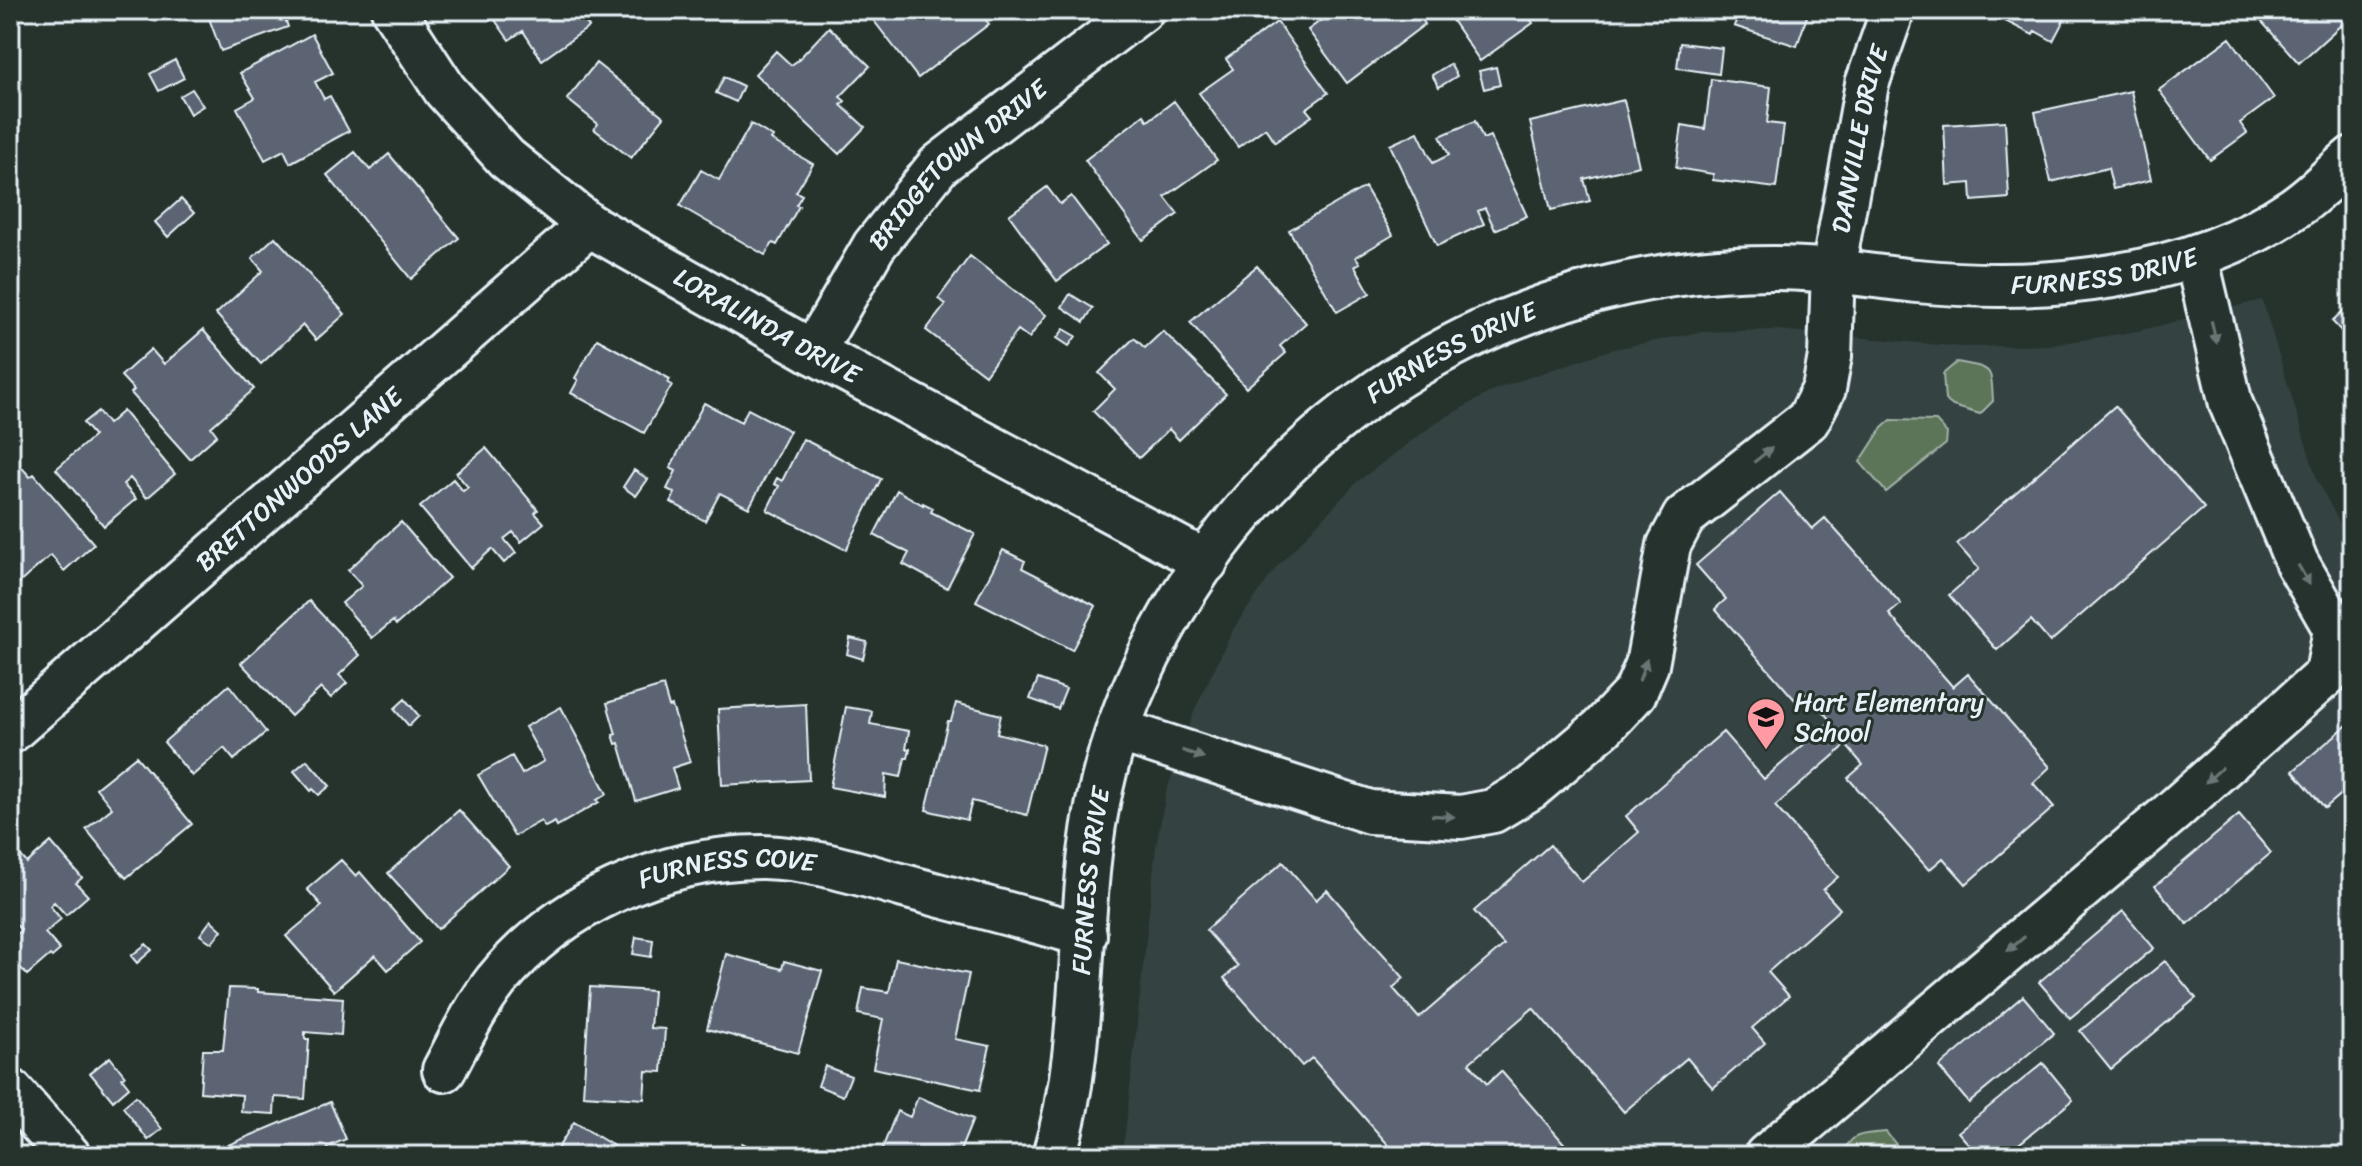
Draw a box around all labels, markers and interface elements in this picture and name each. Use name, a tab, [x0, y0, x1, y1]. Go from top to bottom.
street label: DANVILLE DRIVE	[1817, 37, 1903, 237]
street label: BRIDGETOWN DRIVE	[856, 66, 1059, 261]
street label: FURNESS DRIVE	[2010, 233, 2205, 308]
street label: LORALINDA DRIVE	[665, 255, 870, 397]
street label: FURNESS DRIVE	[1355, 287, 1545, 416]
one-way arrow	[2208, 320, 2221, 345]
street label: BRETTONWOODS LANE	[185, 374, 414, 583]
one-way arrow	[1753, 448, 1773, 464]
one-way arrow	[2297, 564, 2311, 586]
one-way arrow	[1638, 658, 1650, 682]
place label: Hart Elementary School	[1794, 679, 1984, 755]
school or university icon: Hart Elementary School	[1745, 696, 1787, 751]
one-way arrow	[1181, 749, 1205, 761]
one-way arrow	[2204, 766, 2224, 783]
street label: FURNESS DRIVE	[1058, 781, 1124, 976]
one-way arrow	[1431, 810, 1456, 823]
street label: FURNESS COVE	[631, 834, 821, 902]
one-way arrow	[2006, 935, 2026, 952]

